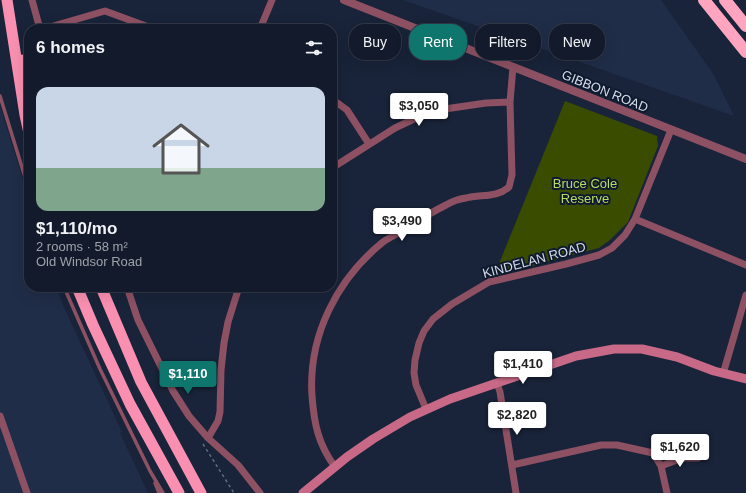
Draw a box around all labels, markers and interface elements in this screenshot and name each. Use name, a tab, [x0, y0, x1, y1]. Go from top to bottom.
chip: Buy	[349, 24, 401, 60]
chip: Rent	[409, 24, 467, 60]
chip: Filters	[475, 24, 541, 60]
chip: New	[549, 24, 605, 60]
icon: filters	[303, 37, 325, 59]
text: 6 homes	[36, 38, 105, 57]
street label: GIBBON ROAD	[560, 67, 650, 115]
pin: $3,050	[386, 93, 452, 127]
text: $3,050	[399, 98, 439, 113]
icon: home	[145, 113, 217, 185]
park label: Bruce Cole Reserve	[553, 176, 617, 206]
pin: $3,490	[369, 208, 435, 242]
text: $3,490	[382, 213, 422, 228]
text: $1,110/mo	[36, 219, 117, 238]
text: 2 rooms · 58 m²	[36, 239, 128, 254]
street label: KINDELAN ROAD	[481, 239, 587, 281]
text: Old Windsor Road	[36, 254, 142, 269]
pin: $1,410	[490, 351, 556, 385]
text: $1,410	[503, 356, 543, 371]
pin: $1,110	[155, 361, 221, 395]
text: $1,110	[168, 366, 208, 381]
pin: $2,820	[484, 402, 550, 436]
text: $2,820	[497, 407, 537, 422]
pin: $1,620	[647, 434, 713, 468]
text: $1,620	[660, 439, 700, 454]

